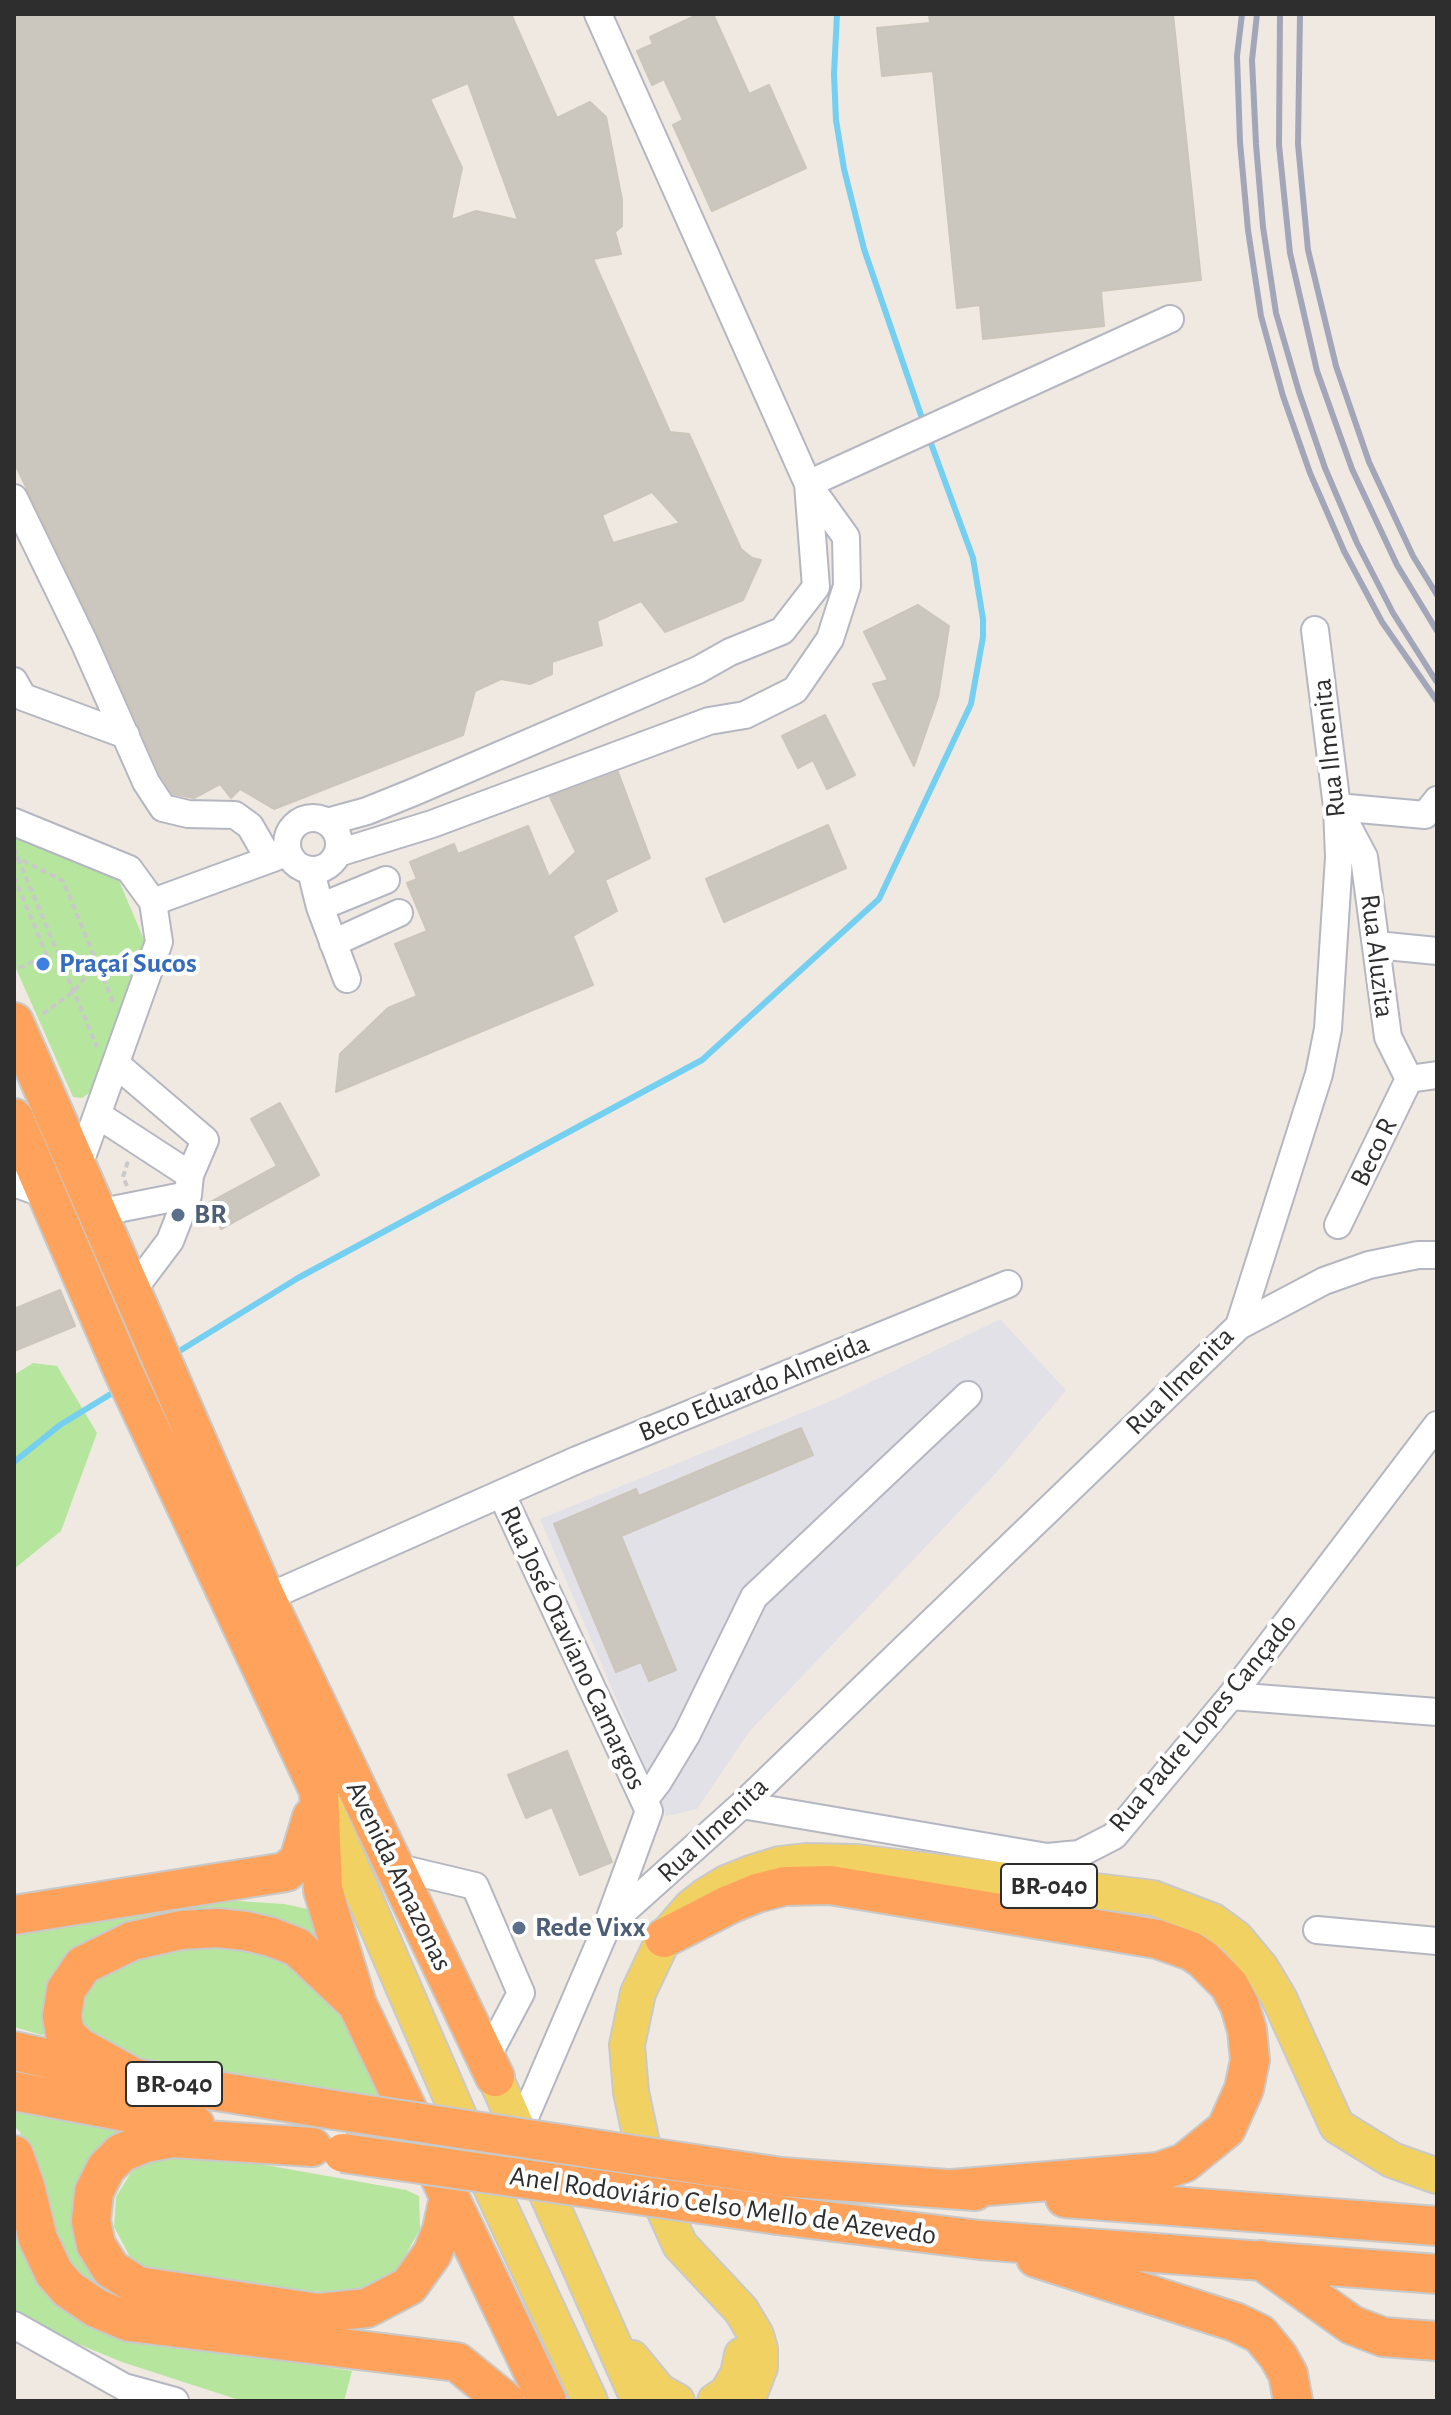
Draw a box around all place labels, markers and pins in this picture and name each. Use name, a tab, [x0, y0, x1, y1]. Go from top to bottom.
place label: Praçaí Sucos	[59, 947, 197, 981]
marker: Praçaí Sucos	[34, 955, 52, 973]
place label: BR	[194, 1198, 227, 1232]
marker: BR	[169, 1206, 187, 1224]
place label: Rede Vixx	[535, 1911, 646, 1945]
marker: Rede Vixx	[510, 1919, 528, 1937]

